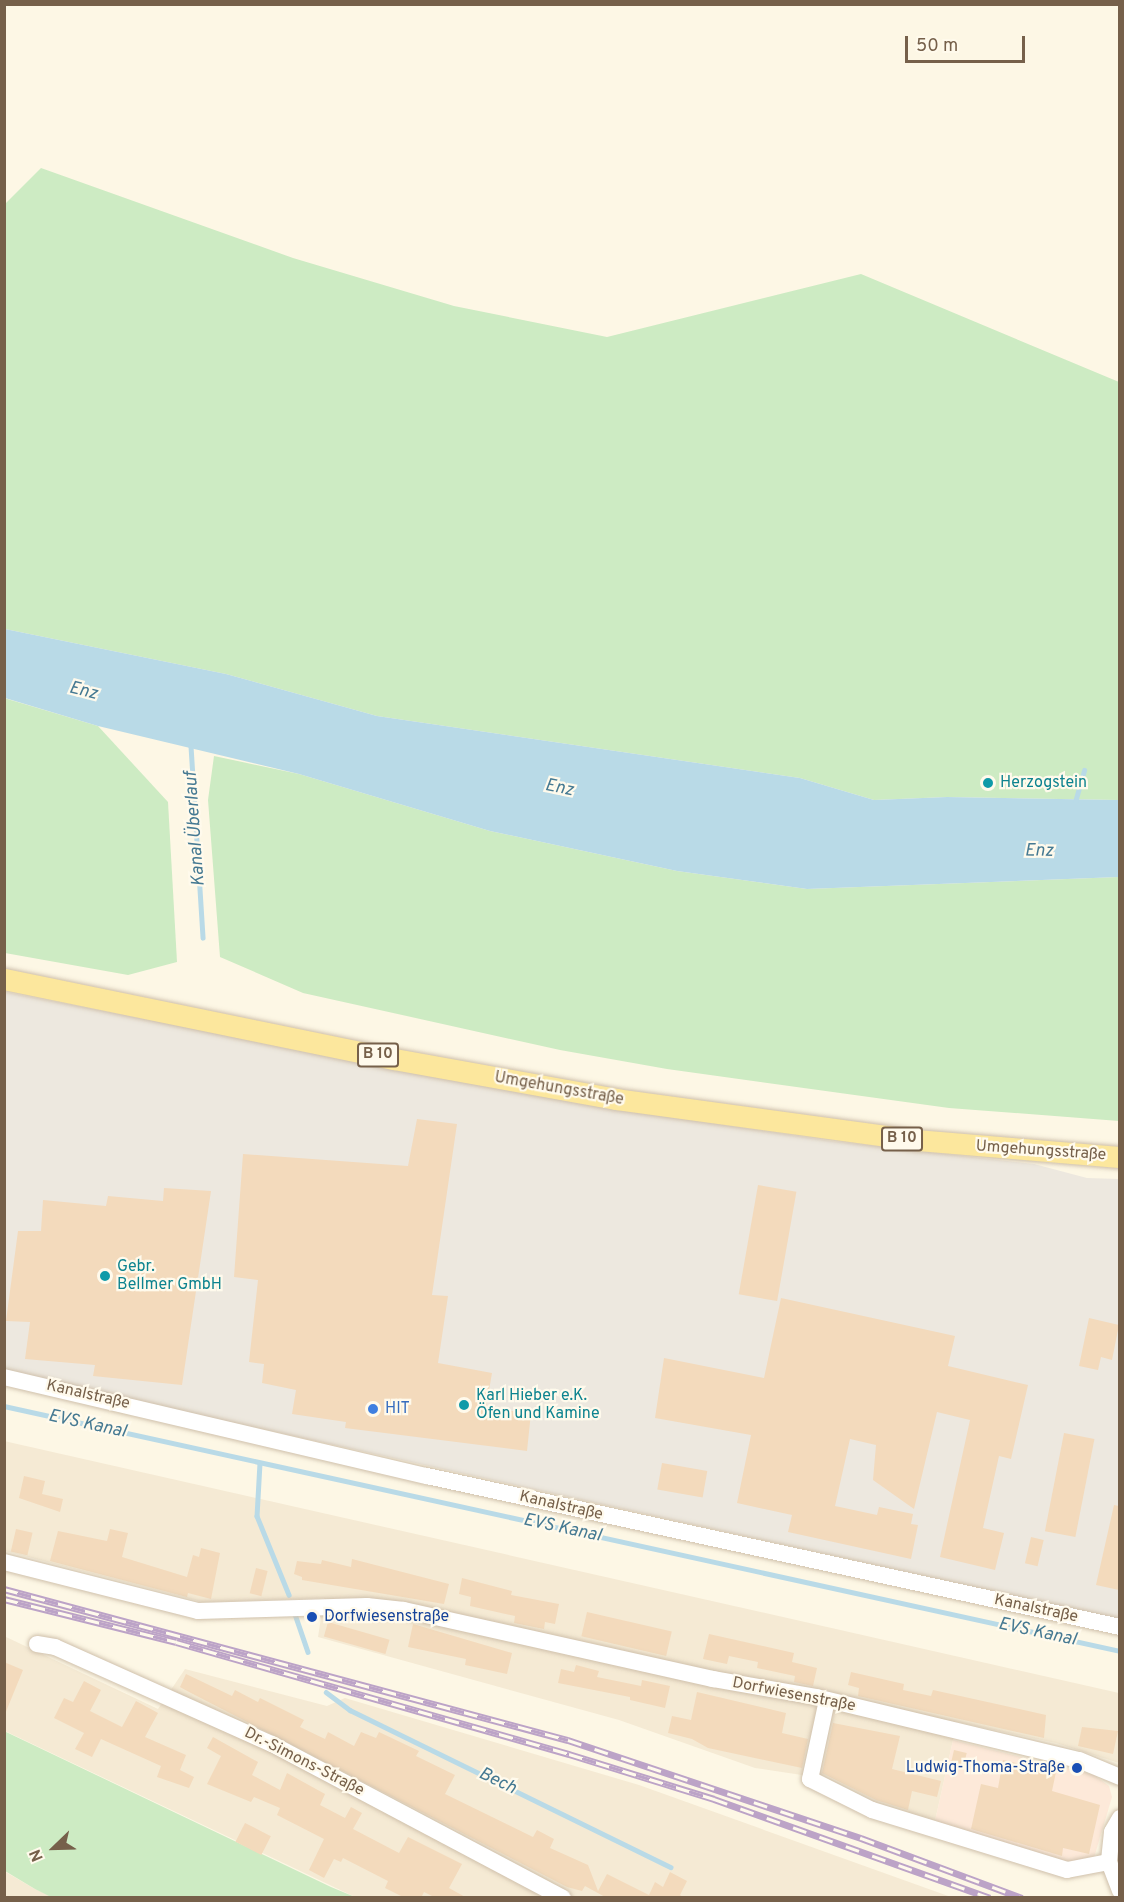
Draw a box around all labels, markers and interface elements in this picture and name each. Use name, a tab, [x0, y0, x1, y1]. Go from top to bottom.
scale bar	[908, 24, 1028, 62]
text: 50 m	[916, 35, 958, 58]
water label: Enz	[66, 678, 100, 706]
water label: Kanal Überlauf	[181, 771, 211, 887]
place label: Herzogstein	[1000, 773, 1087, 793]
water label: Enz	[543, 776, 575, 802]
marker: Herzogstein	[981, 776, 995, 790]
water label: Enz	[1024, 841, 1054, 863]
road number: B 10	[357, 1043, 399, 1067]
street label: Umgehungsstraße	[493, 1068, 625, 1110]
road number: B 10	[881, 1127, 923, 1151]
street label: Umgehungsstraße	[975, 1137, 1107, 1165]
place label: Gebr. Bellmer GmbH	[117, 1257, 222, 1295]
marker: Gebr. Bellmer GmbH	[98, 1269, 112, 1283]
street label: Kanalstraße	[44, 1376, 132, 1414]
place label: Karl Hieber e.K. Öfen und Kamine	[476, 1386, 600, 1424]
marker: Karl Hieber e.K. Öfen und Kamine	[457, 1398, 471, 1412]
place label: HIT	[385, 1399, 410, 1419]
marker: HIT	[366, 1402, 380, 1416]
water label: EVS Kanal	[46, 1406, 128, 1444]
street label: Kanalstraße	[517, 1487, 605, 1525]
water label: EVS Kanal	[521, 1510, 603, 1548]
street label: Kanalstraße	[992, 1591, 1080, 1627]
place label: Dorfwiesenstraße	[324, 1607, 449, 1627]
marker: Dorfwiesenstraße	[305, 1610, 319, 1624]
water label: EVS Kanal	[996, 1614, 1078, 1652]
street label: Dorfwiesenstraße	[731, 1674, 857, 1716]
street label: Dr.-Simons-Straße	[241, 1723, 367, 1801]
place label: Ludwig-Thoma-Straße	[906, 1758, 1065, 1778]
marker: Ludwig-Thoma-Straße	[1070, 1761, 1084, 1775]
water label: Bech	[475, 1764, 519, 1800]
north arrow	[24, 1818, 84, 1878]
text: N	[26, 1846, 49, 1864]

